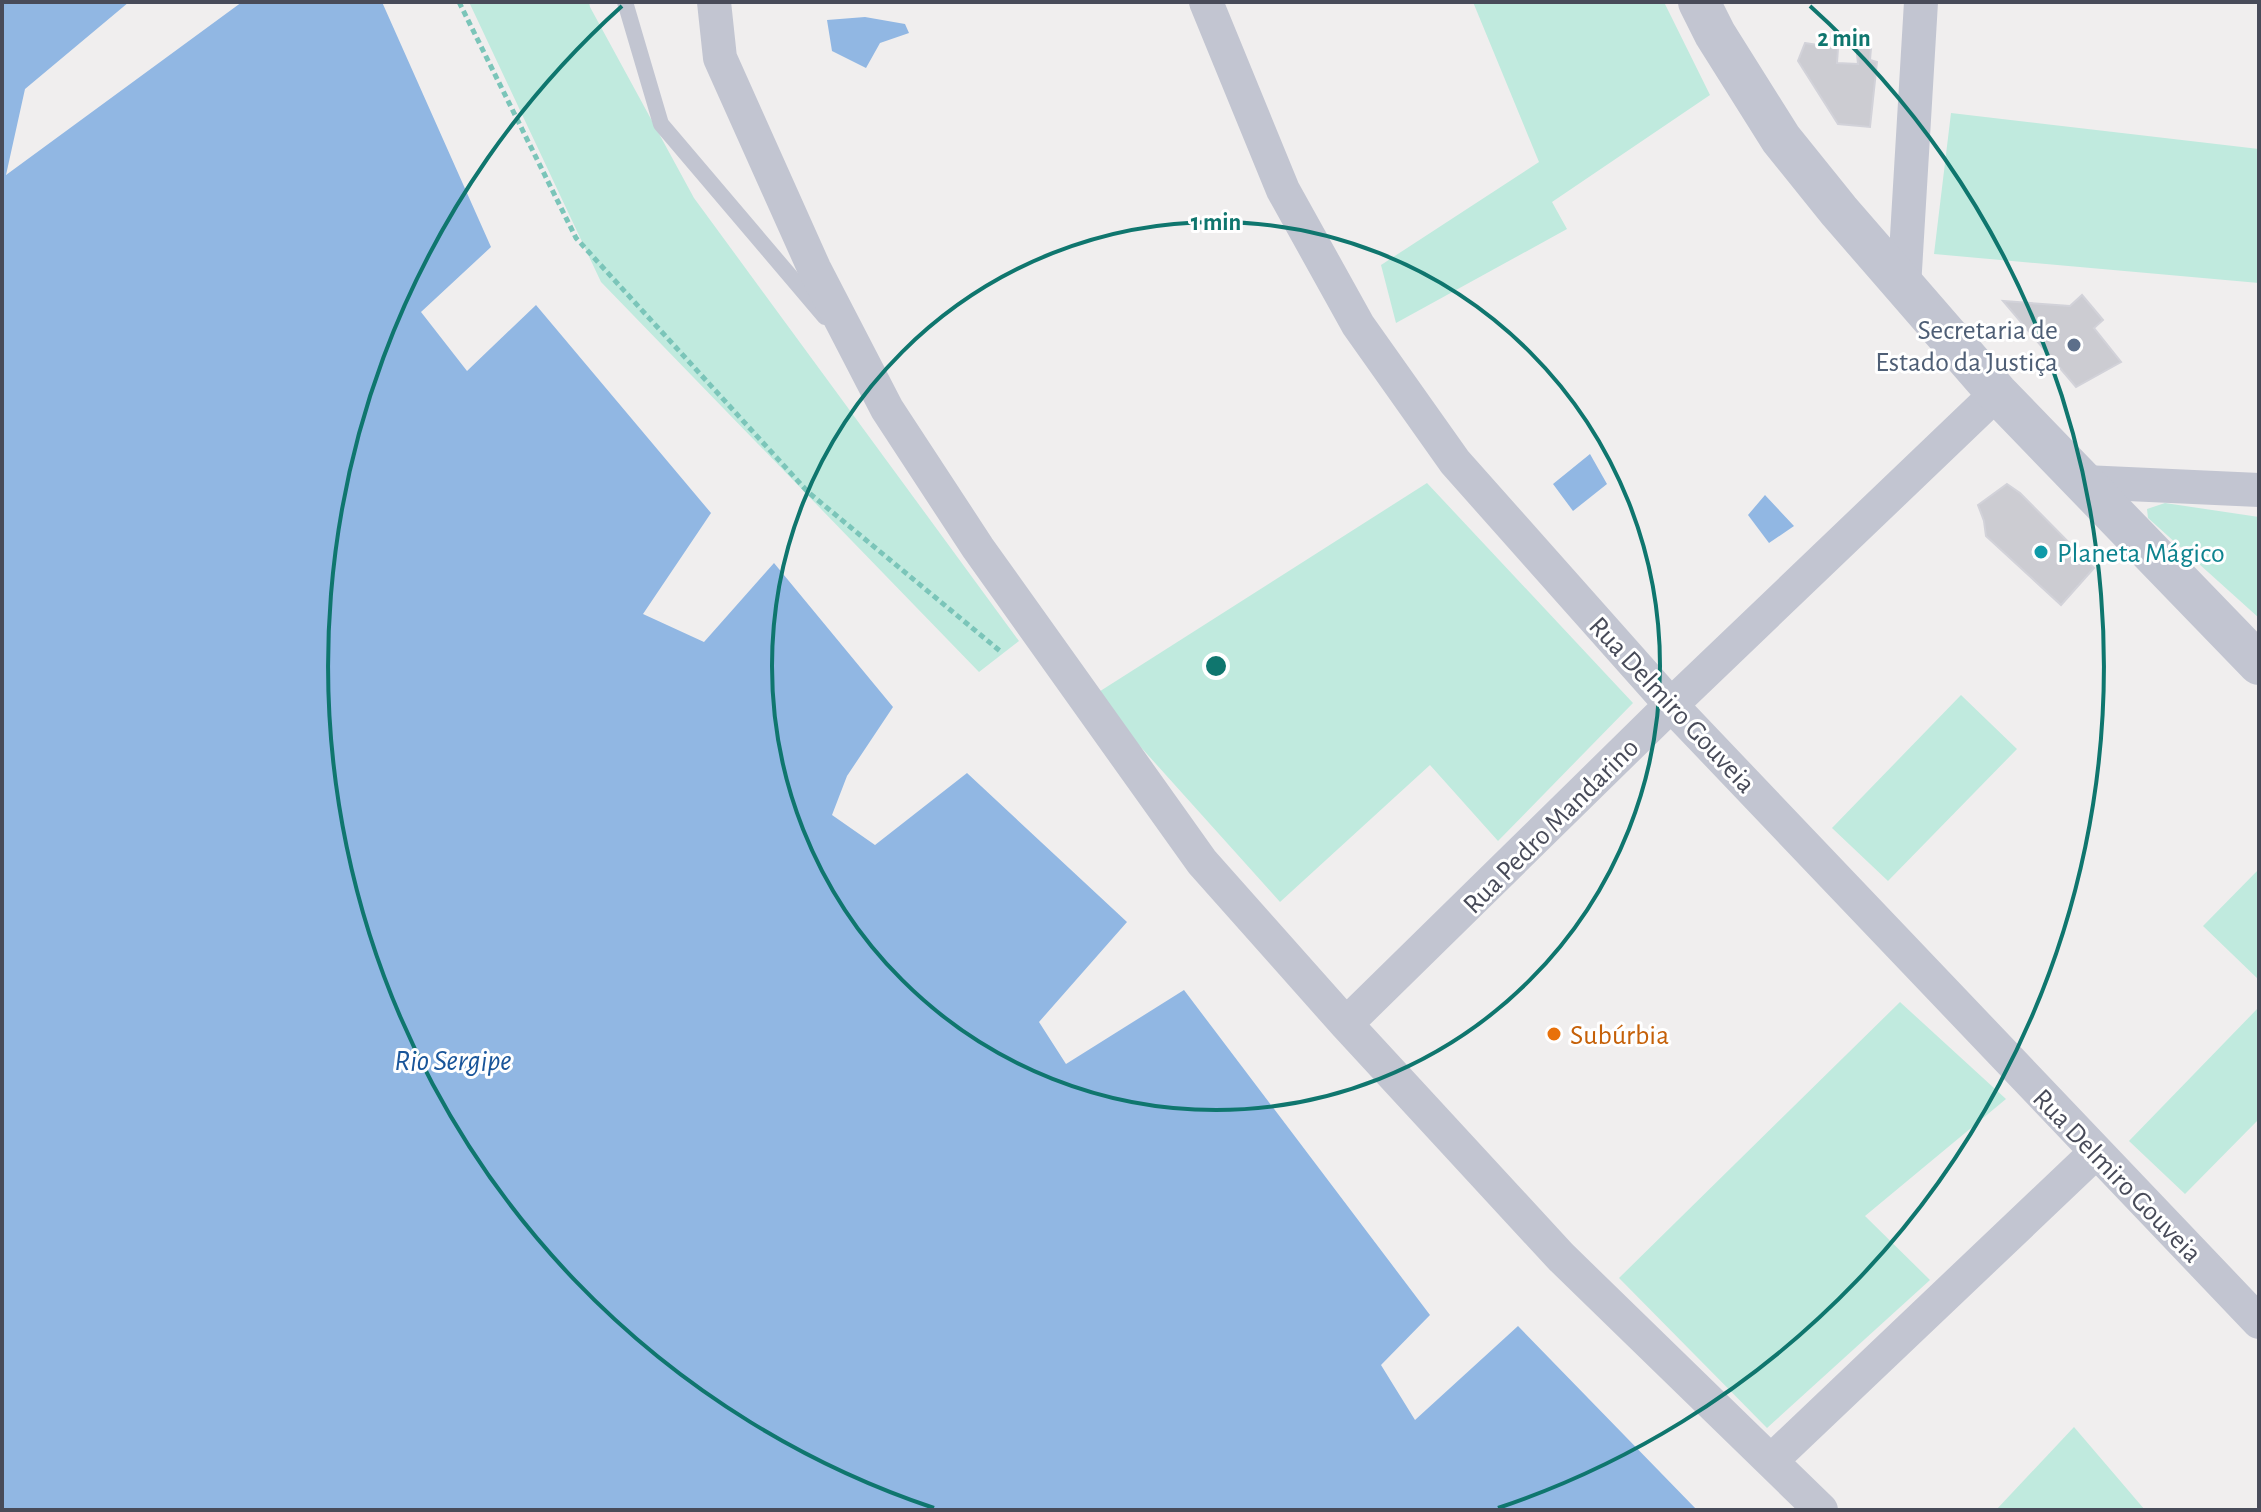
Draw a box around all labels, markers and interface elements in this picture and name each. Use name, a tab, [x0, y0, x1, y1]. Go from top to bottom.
text: 2 min	[1817, 27, 1871, 51]
text: 1 min	[1191, 211, 1241, 235]
place label: Secretaria de Estado da Justiça	[1875, 317, 2058, 377]
marker: Secretaria de Estado da Justiça	[2065, 336, 2083, 354]
place label: Planeta Mágico	[2057, 540, 2225, 568]
marker: Planeta Mágico	[2032, 543, 2050, 561]
street label: Rua Delmiro Gouveia	[1583, 612, 1760, 799]
centre of rings	[1202, 652, 1230, 680]
street label: Rua Pedro Mandarino	[1458, 733, 1644, 919]
place label: Subúrbia	[1570, 1022, 1669, 1050]
marker: Subúrbia	[1545, 1025, 1563, 1043]
water label: Rio Sergipe	[394, 1046, 512, 1076]
street label: Rua Delmiro Gouveia	[2027, 1084, 2206, 1269]

